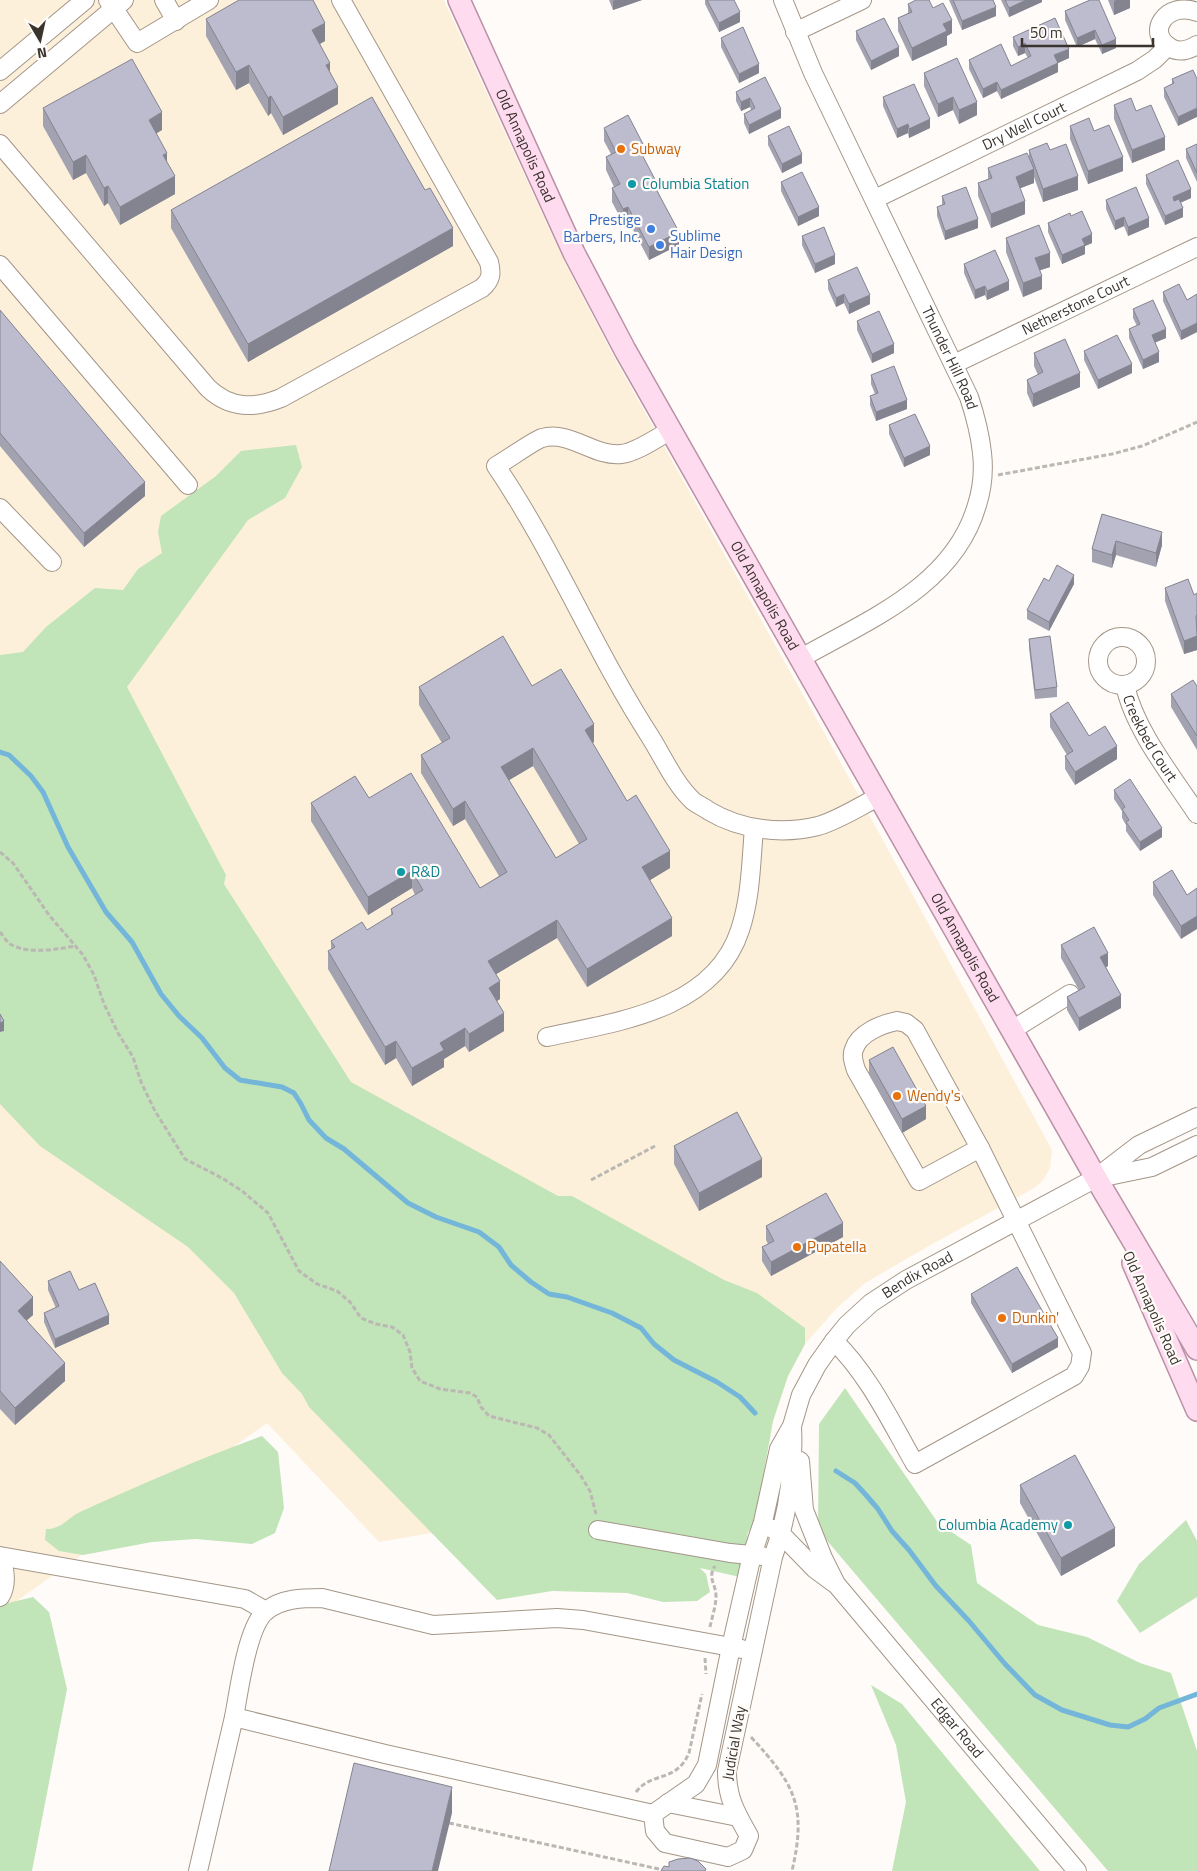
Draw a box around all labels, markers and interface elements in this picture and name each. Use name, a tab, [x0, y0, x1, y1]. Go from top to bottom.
north arrow	[15, 15, 65, 65]
scale bar	[1022, 15, 1153, 47]
text: 50 m	[1030, 21, 1063, 44]
text: N	[36, 42, 49, 64]
street label: Old Annapolis Road	[490, 85, 561, 206]
street label: Dry Well Court	[978, 95, 1070, 156]
place label: Subway	[631, 137, 681, 160]
marker: Subway	[615, 143, 627, 155]
place label: Columbia Station	[642, 172, 749, 195]
marker: Columbia Station	[626, 178, 638, 190]
place label: Prestige Barbers, Inc.	[563, 208, 641, 248]
marker: Prestige Barbers, Inc.	[645, 223, 657, 235]
place label: Sublime Hair Design	[670, 224, 743, 264]
marker: Sublime Hair Design	[654, 239, 666, 251]
street label: Netherstone Court	[1018, 269, 1134, 341]
street label: Thunder Hill Road	[916, 302, 984, 412]
street label: Old Annapolis Road	[725, 536, 805, 654]
street label: Creekbed Court	[1117, 692, 1184, 787]
place label: R&D	[411, 860, 440, 883]
marker: R&D	[395, 866, 407, 878]
street label: Old Annapolis Road	[925, 888, 1006, 1006]
place label: Wendy's	[907, 1084, 961, 1107]
marker: Wendy's	[891, 1090, 903, 1102]
place label: Pupatella	[807, 1235, 867, 1258]
marker: Pupatella	[791, 1241, 803, 1253]
street label: Bendix Road	[877, 1245, 957, 1304]
street label: Old Annapolis Road	[1117, 1247, 1188, 1368]
place label: Dunkin'	[1012, 1306, 1059, 1329]
marker: Dunkin'	[996, 1312, 1008, 1324]
place label: Columbia Academy	[938, 1513, 1058, 1536]
marker: Columbia Academy	[1062, 1519, 1074, 1531]
street label: Edgar Road	[925, 1693, 989, 1763]
street label: Judicial Way	[716, 1704, 751, 1782]

